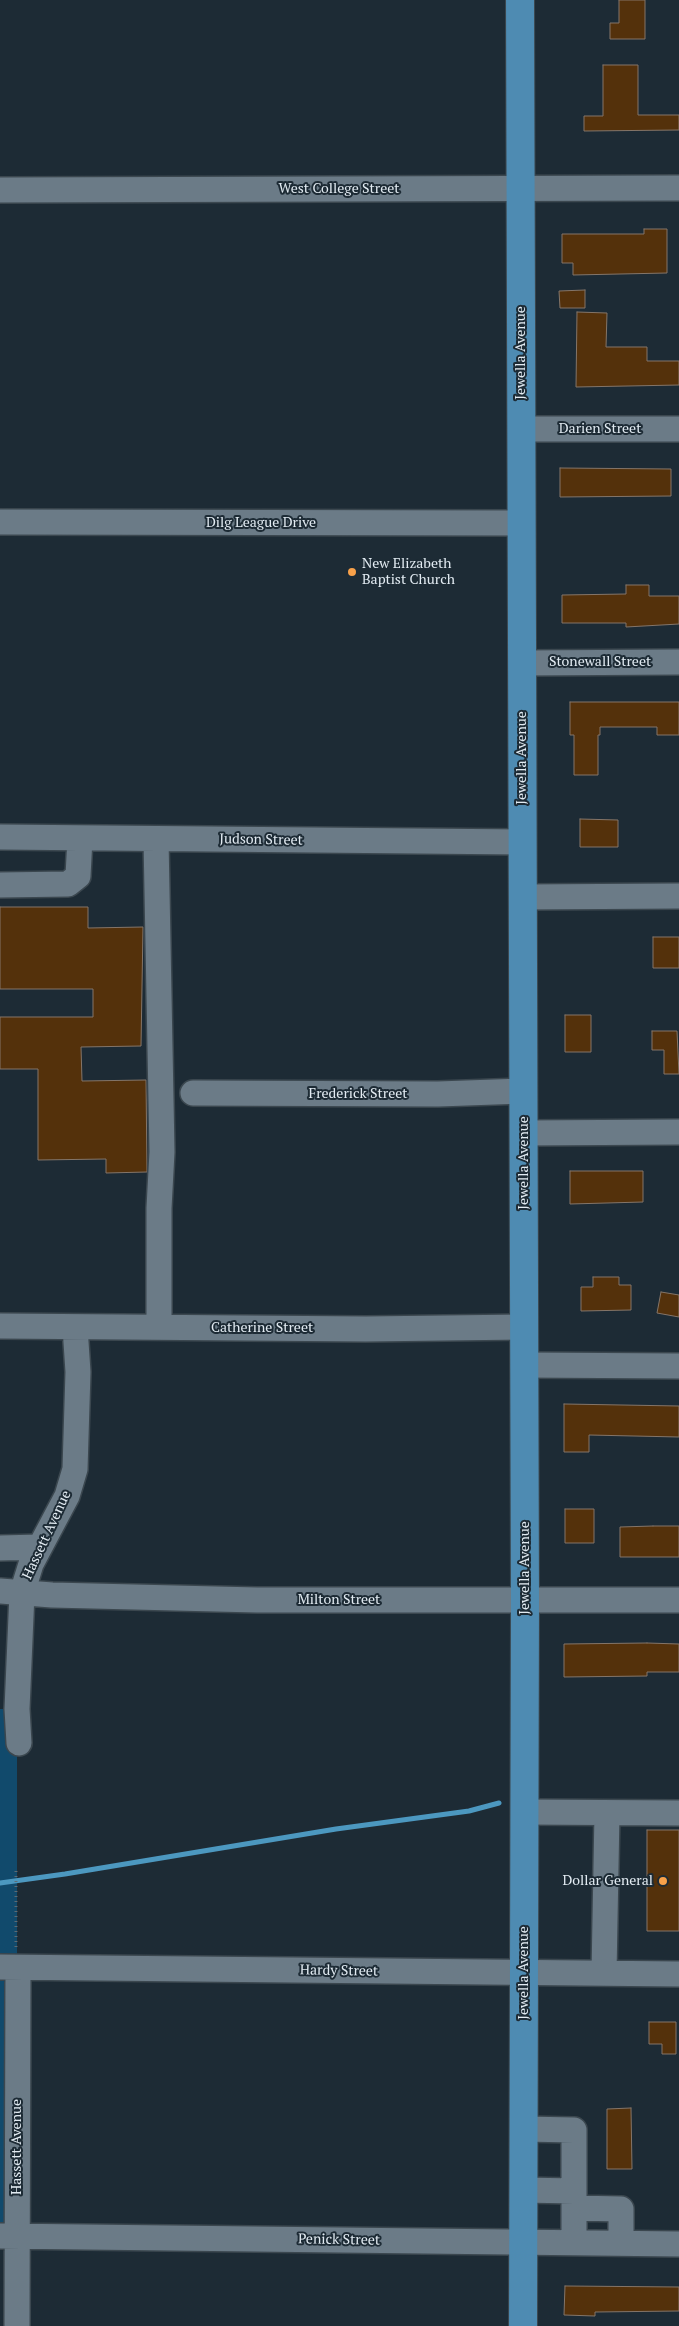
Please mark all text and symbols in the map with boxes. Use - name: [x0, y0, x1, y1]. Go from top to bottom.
- street label: West College Street: [279, 181, 399, 197]
- street label: Jewella Avenue: [513, 306, 529, 400]
- street label: Darien Street: [559, 421, 641, 437]
- street label: Dilg League Drive: [206, 515, 316, 531]
- place label: New Elizabeth Baptist Church: [362, 556, 455, 588]
- marker: New Elizabeth Baptist Church: [346, 566, 358, 578]
- street label: Stonewall Street: [549, 654, 651, 670]
- street label: Jewella Avenue: [514, 711, 530, 805]
- street label: Judson Street: [219, 831, 303, 849]
- street label: Frederick Street: [309, 1086, 407, 1102]
- street label: Jewella Avenue: [516, 1116, 532, 1210]
- street label: Catherine Street: [211, 1320, 313, 1336]
- street label: Hassett Avenue: [19, 1488, 75, 1582]
- street label: Jewella Avenue: [517, 1521, 533, 1615]
- street label: Milton Street: [298, 1592, 380, 1608]
- place label: Dollar General: [562, 1873, 653, 1889]
- marker: Dollar General: [657, 1875, 669, 1887]
- street label: Jewella Avenue: [516, 1926, 532, 2020]
- street label: Hardy Street: [300, 1962, 378, 1980]
- street label: Hassett Avenue: [9, 2099, 25, 2195]
- street label: Penick Street: [298, 2231, 380, 2249]

